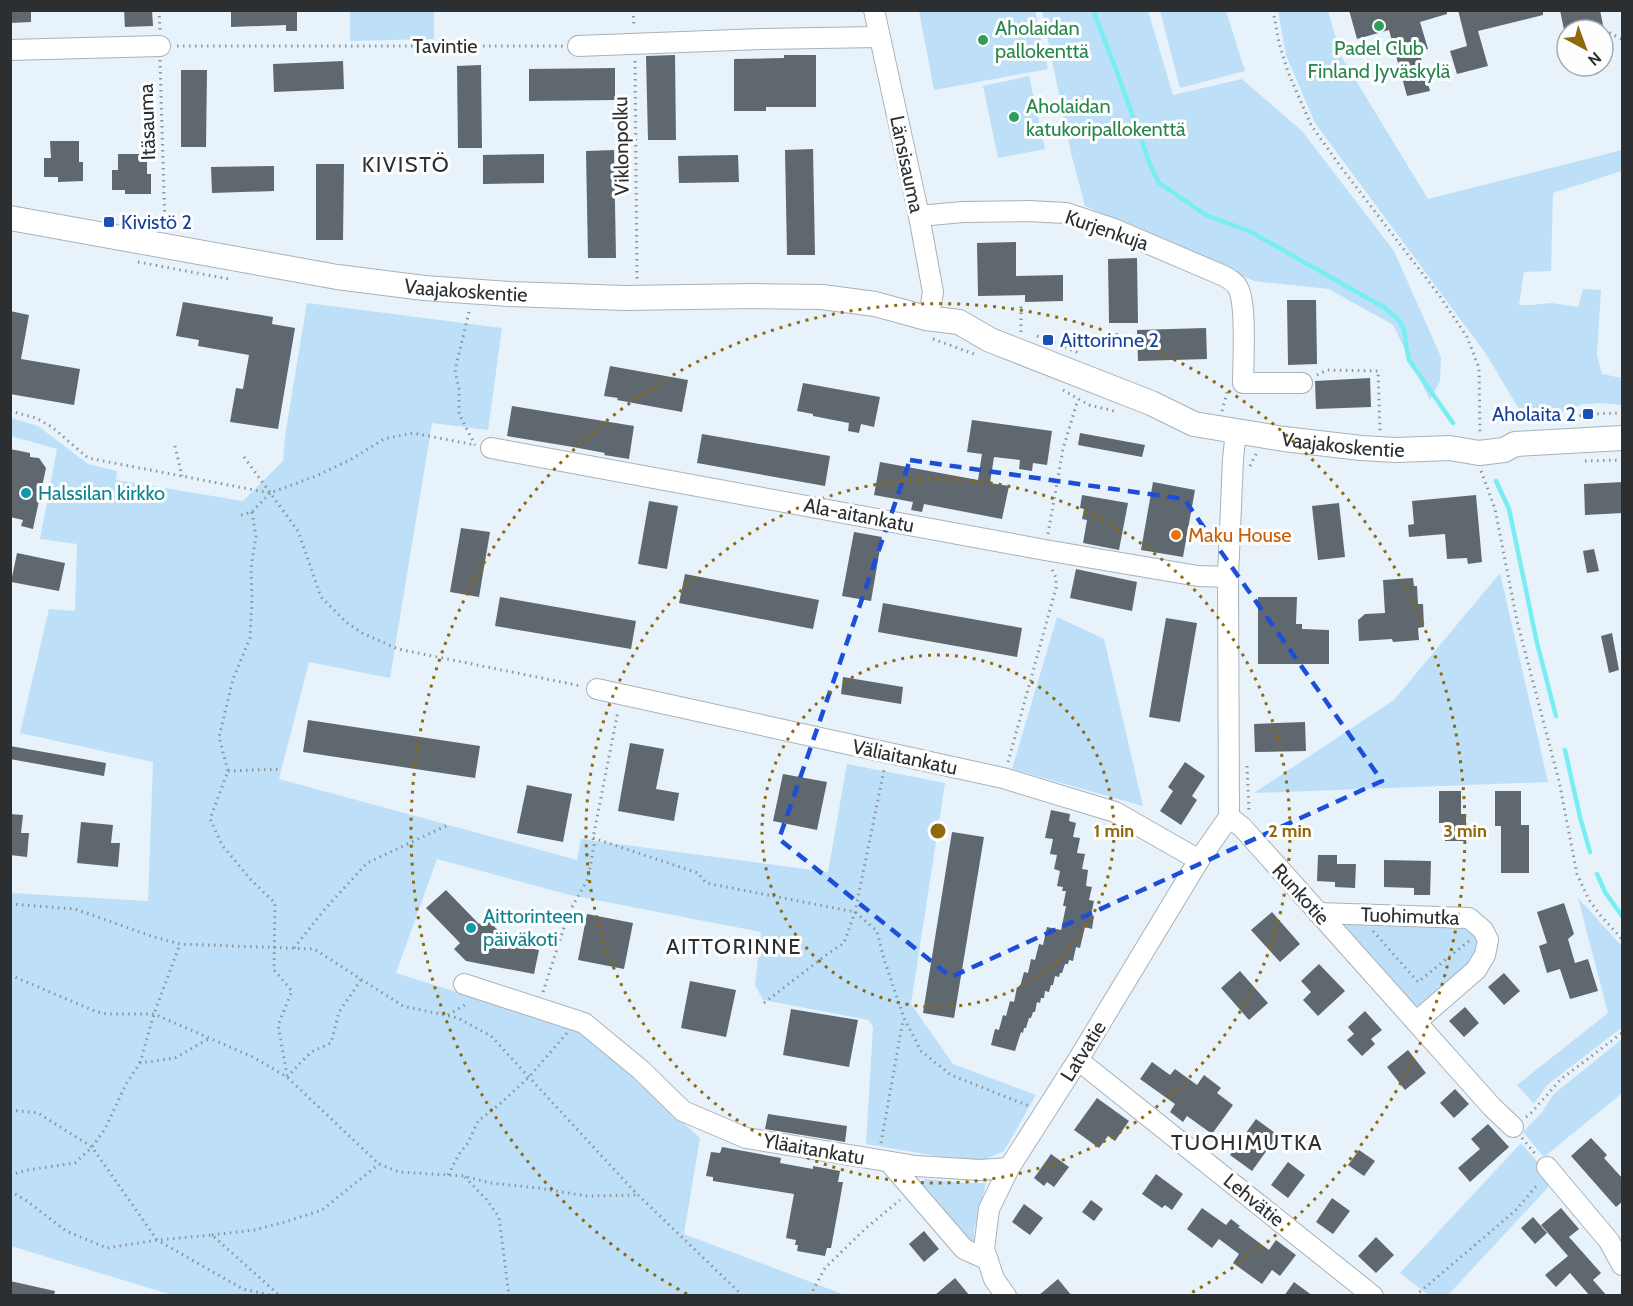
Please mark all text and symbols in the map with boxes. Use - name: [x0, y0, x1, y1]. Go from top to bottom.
- place label: Aholaidan pallokenttä: [995, 16, 1089, 63]
- north arrow: [1555, 18, 1615, 78]
- marker: Padel Club Finland Jyväskylä: [1372, 19, 1386, 33]
- marker: Aholaidan pallokenttä: [976, 33, 990, 47]
- street label: Tavintie: [413, 34, 478, 58]
- place label: Padel Club Finland Jyväskylä: [1308, 36, 1451, 83]
- text: N: [1584, 48, 1605, 70]
- street label: Itäsauma: [134, 83, 160, 161]
- place label: Aholaidan katukoripallokenttä: [1026, 94, 1186, 141]
- street label: Viklonpolku: [608, 96, 634, 196]
- marker: Aholaidan katukoripallokenttä: [1007, 110, 1021, 124]
- street label: Länsisauma: [885, 113, 929, 215]
- district label: KIVISTÖ: [362, 151, 450, 178]
- street label: Kurjenkuja: [1062, 205, 1152, 256]
- place label: Kivistö 2: [121, 210, 192, 234]
- marker: Kivistö 2: [102, 215, 116, 229]
- street label: Vaajakoskentie: [403, 274, 528, 307]
- place label: Aittorinne 2: [1060, 328, 1159, 352]
- marker: Aittorinne 2: [1041, 333, 1055, 347]
- place label: Aholaita 2: [1492, 402, 1576, 426]
- marker: Aholaita 2: [1581, 407, 1595, 421]
- street label: Vaajakoskentie: [1280, 427, 1405, 462]
- place label: Halssilan kirkko: [38, 481, 165, 505]
- marker: Halssilan kirkko: [19, 486, 33, 500]
- street label: Ala-aitankatu: [802, 493, 916, 537]
- place label: Maku House: [1188, 523, 1292, 547]
- marker: Maku House: [1169, 528, 1183, 542]
- street label: Väliaitankatu: [850, 734, 960, 780]
- text: 1 min: [1094, 820, 1134, 842]
- text: 2 min: [1268, 820, 1312, 842]
- text: 3 min: [1443, 820, 1487, 842]
- centre of rings: [928, 821, 948, 841]
- street label: Runkotie: [1267, 858, 1335, 930]
- street label: Tuohimutka: [1360, 902, 1460, 930]
- place label: Aittorinteen päiväkoti: [483, 904, 584, 951]
- marker: Aittorinteen päiväkoti: [464, 921, 478, 935]
- district label: AITTORINNE: [666, 933, 802, 960]
- street label: Latvatie: [1055, 1016, 1111, 1086]
- street label: Yläaitankatu: [760, 1128, 867, 1170]
- district label: TUOHIMUTKA: [1171, 1129, 1323, 1156]
- street label: Lehvätie: [1219, 1168, 1289, 1232]

